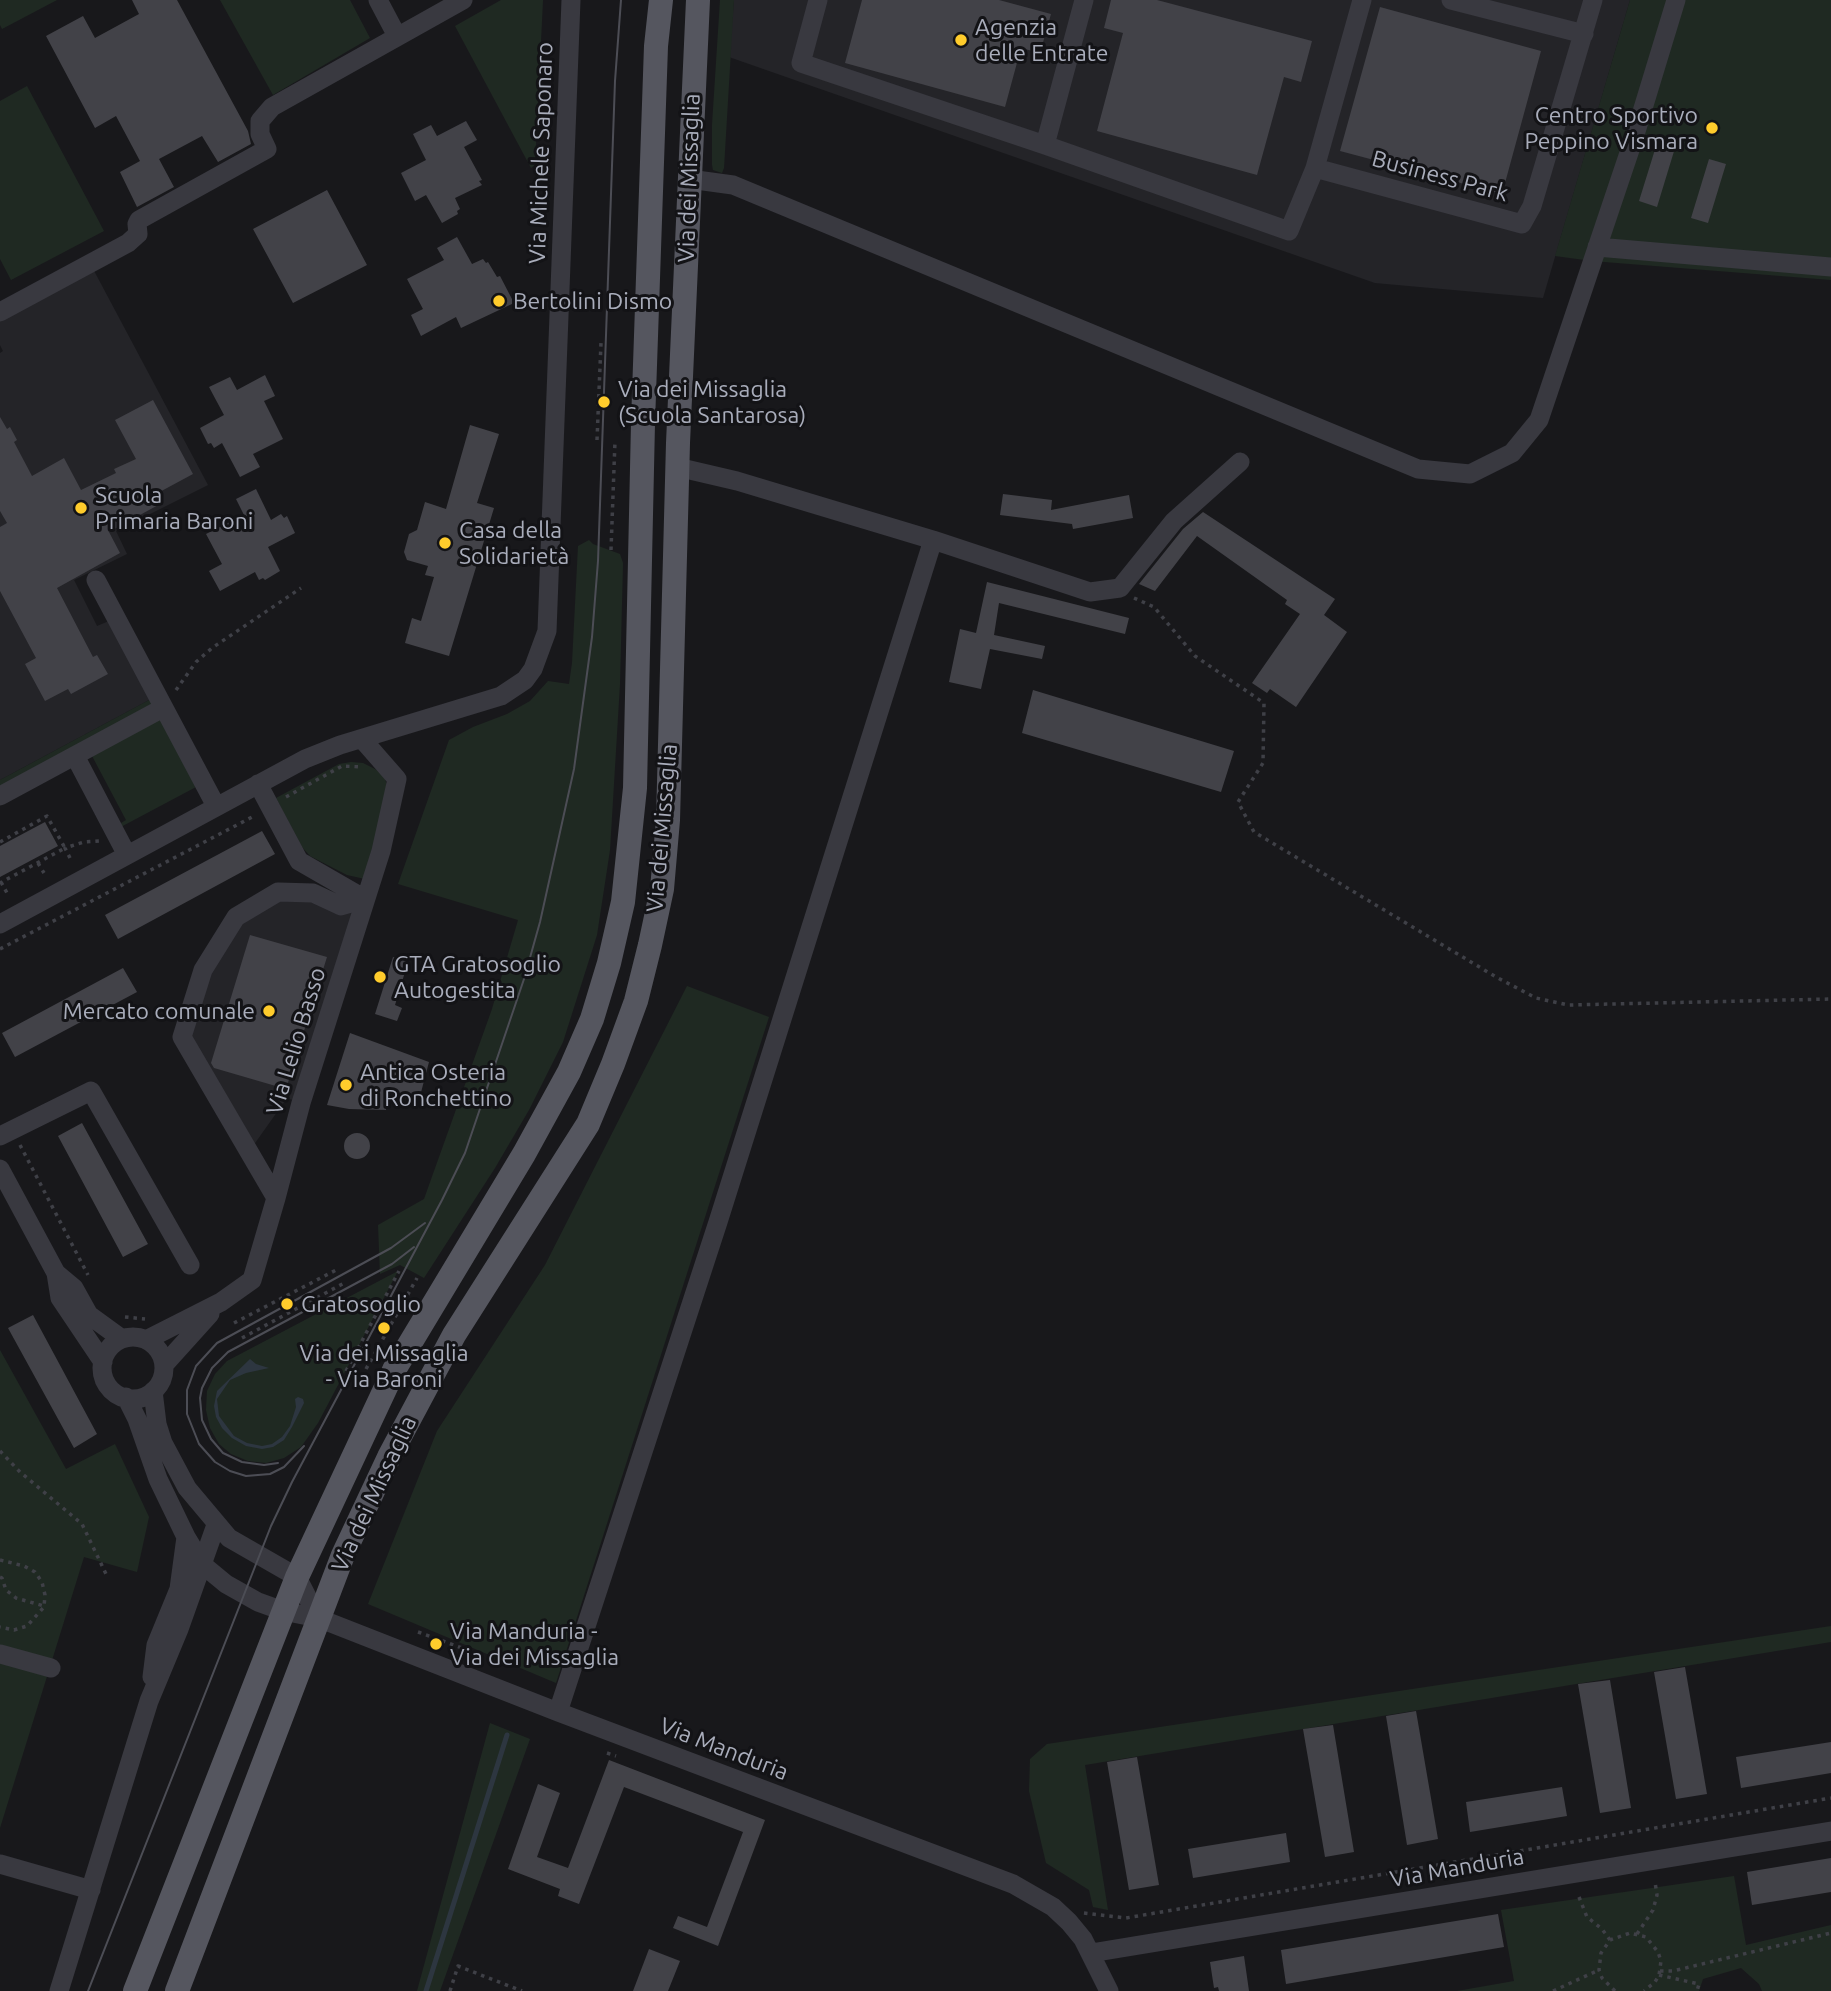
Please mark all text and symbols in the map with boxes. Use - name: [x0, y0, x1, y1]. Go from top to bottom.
- place label: Agenzia delle Entrate: [975, 13, 1108, 67]
- marker: Agenzia delle Entrate: [953, 32, 969, 48]
- street label: Via Michele Saponaro: [523, 42, 559, 264]
- street label: Via dei Missaglia: [672, 93, 706, 263]
- place label: Centro Sportivo Peppino Vismara: [1525, 101, 1698, 155]
- marker: Centro Sportivo Peppino Vismara: [1704, 120, 1720, 136]
- street label: Business Park: [1369, 145, 1511, 207]
- place label: Bertolini Dismo: [513, 287, 672, 315]
- marker: Bertolini Dismo: [491, 293, 507, 309]
- place label: Via dei Missaglia (Scuola Santarosa): [618, 375, 806, 429]
- marker: Via dei Missaglia (Scuola Santarosa): [596, 394, 612, 410]
- place label: Scuola Primaria Baroni: [95, 481, 253, 535]
- marker: Scuola Primaria Baroni: [73, 500, 89, 516]
- place label: Casa della Solidarietà: [459, 516, 569, 570]
- marker: Casa della Solidarietà: [437, 535, 453, 551]
- street label: Via dei Missaglia: [641, 743, 683, 913]
- place label: GTA Gratosoglio Autogestita: [394, 950, 561, 1004]
- street label: Via Lelio Basso: [260, 964, 332, 1118]
- marker: GTA Gratosoglio Autogestita: [372, 969, 388, 985]
- place label: Mercato comunale: [63, 997, 255, 1025]
- marker: Mercato comunale: [261, 1003, 277, 1019]
- place label: Antica Osteria di Ronchettino: [360, 1058, 512, 1112]
- marker: Antica Osteria di Ronchettino: [338, 1077, 354, 1093]
- place label: Gratosoglio: [301, 1290, 421, 1318]
- marker: Gratosoglio: [279, 1296, 295, 1312]
- marker: Via dei Missaglia - Via Baroni: [376, 1320, 392, 1336]
- place label: Via dei Missaglia - Via Baroni: [299, 1339, 469, 1393]
- street label: Via dei Missaglia: [326, 1412, 422, 1576]
- place label: Via Manduria - Via dei Missaglia: [450, 1617, 619, 1671]
- marker: Via Manduria - Via dei Missaglia: [428, 1636, 444, 1652]
- street label: Via Manduria: [656, 1712, 792, 1786]
- street label: Via Manduria: [1388, 1843, 1526, 1893]

